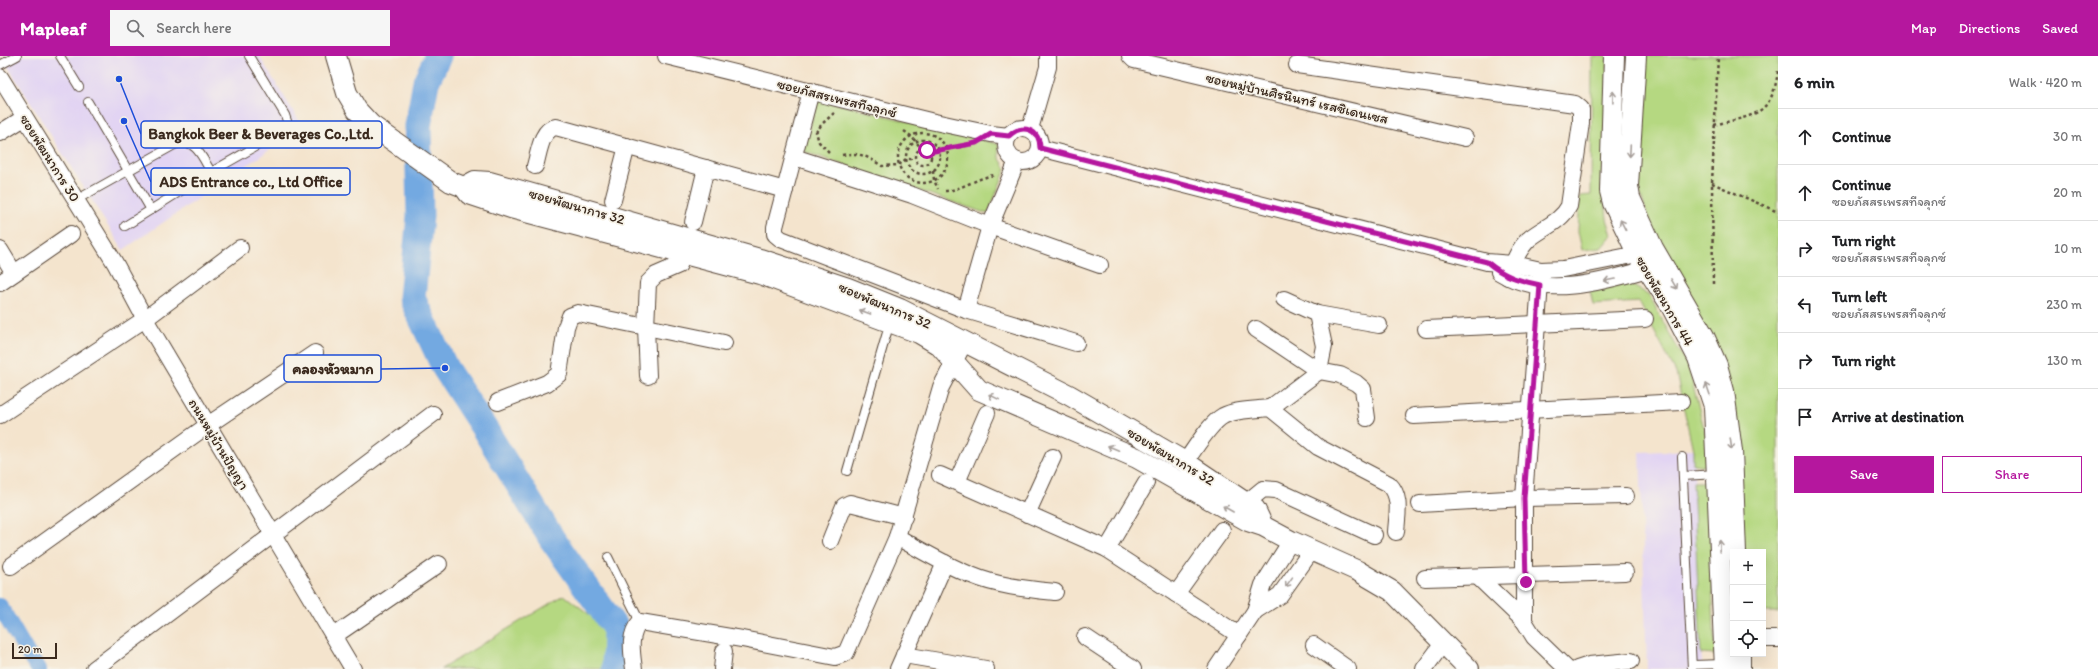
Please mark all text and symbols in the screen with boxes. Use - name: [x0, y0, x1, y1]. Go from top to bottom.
- search box: [110, 10, 390, 46]
- text: Mapleaf: [20, 17, 86, 40]
- icon: search: [124, 17, 146, 39]
- text: Search here: [156, 19, 232, 37]
- text: Map: [1911, 20, 1937, 37]
- text: Directions: [1959, 20, 2020, 37]
- text: Saved: [2042, 20, 2078, 37]
- street label: ซอยหมู่บ้านศิรนินทร์ เรสซิเดนเซส: [1204, 69, 1390, 129]
- text: 6 min: [1794, 72, 1835, 92]
- street label: ซอยภัสสรเพรสทีจลุกซ์: [775, 75, 899, 123]
- text: Walk · 420 m: [2009, 75, 2082, 90]
- one-way arrow: [1609, 91, 1617, 104]
- street label: ซอยพัฒนาการ 30: [16, 111, 83, 205]
- callout: Bangkok Beer & Beverages Co.,Ltd.: [141, 121, 382, 148]
- text: Bangkok Beer & Beverages Co.,Ltd.: [148, 125, 374, 144]
- icon: ahead: [1794, 126, 1816, 148]
- text: Continue: [1832, 128, 1891, 146]
- text: 30 m: [2053, 129, 2082, 144]
- route start: [918, 141, 936, 159]
- one-way arrow: [1627, 144, 1634, 157]
- callout: ADS Entrance co., Ltd Office: [151, 168, 350, 195]
- text: ADS Entrance co., Ltd Office: [158, 173, 343, 191]
- text: Continue: [1832, 176, 1891, 194]
- icon: ahead: [1794, 182, 1816, 204]
- street label: ซอยพัฒนาการ 32: [527, 185, 627, 228]
- text: 20 m: [2053, 185, 2082, 200]
- text: ซอยภัสสรเพรสทีจลุกซ์: [1832, 194, 1946, 209]
- one-way arrow: [1619, 219, 1626, 231]
- text: Turn right: [1832, 232, 1896, 250]
- icon: right: [1794, 238, 1816, 260]
- text: 10 m: [2054, 241, 2082, 256]
- text: ซอยภัสสรเพรสทีจลุกซ์: [1832, 250, 1946, 265]
- street label: ซอยพัฒนาการ 44: [1632, 253, 1697, 350]
- one-way arrow: [1604, 276, 1617, 284]
- street label: ซอยพัฒนาการ 32: [836, 278, 934, 333]
- one-way arrow: [1670, 278, 1678, 290]
- text: Turn left: [1832, 288, 1887, 306]
- icon: left: [1794, 294, 1816, 316]
- text: 230 m: [2046, 297, 2082, 312]
- text: ซอยภัสสรเพรสทีจลุกซ์: [1832, 306, 1946, 321]
- one-way arrow: [859, 308, 871, 316]
- icon: right: [1794, 350, 1816, 372]
- text: Turn right: [1832, 352, 1896, 370]
- text: 130 m: [2047, 353, 2082, 368]
- callout: คลองหัวหมาก: [284, 355, 381, 382]
- text: คลองหัวหมาก: [292, 360, 374, 378]
- one-way arrow: [1703, 384, 1711, 396]
- one-way arrow: [988, 393, 1000, 400]
- street label: ถนนหมู่บ้านปัญญา: [184, 395, 253, 494]
- icon: arrive: [1794, 406, 1816, 428]
- text: Arrive at destination: [1832, 408, 1964, 426]
- street label: ซอยพัฒนาการ 32: [1124, 424, 1218, 490]
- one-way arrow: [1727, 437, 1735, 450]
- one-way arrow: [1107, 444, 1119, 452]
- button: Save: [1794, 456, 1934, 493]
- button: Share: [1942, 456, 2082, 493]
- one-way arrow: [1222, 505, 1234, 513]
- one-way arrow: [1717, 540, 1724, 553]
- map controls: [1730, 549, 1766, 657]
- button: +: [1730, 549, 1766, 585]
- route end: [1517, 573, 1535, 591]
- one-way arrow: [1285, 577, 1294, 588]
- button: −: [1730, 585, 1766, 621]
- button: locate: [1730, 621, 1766, 657]
- scale bar: [12, 641, 57, 660]
- text: 20 m: [18, 643, 42, 656]

